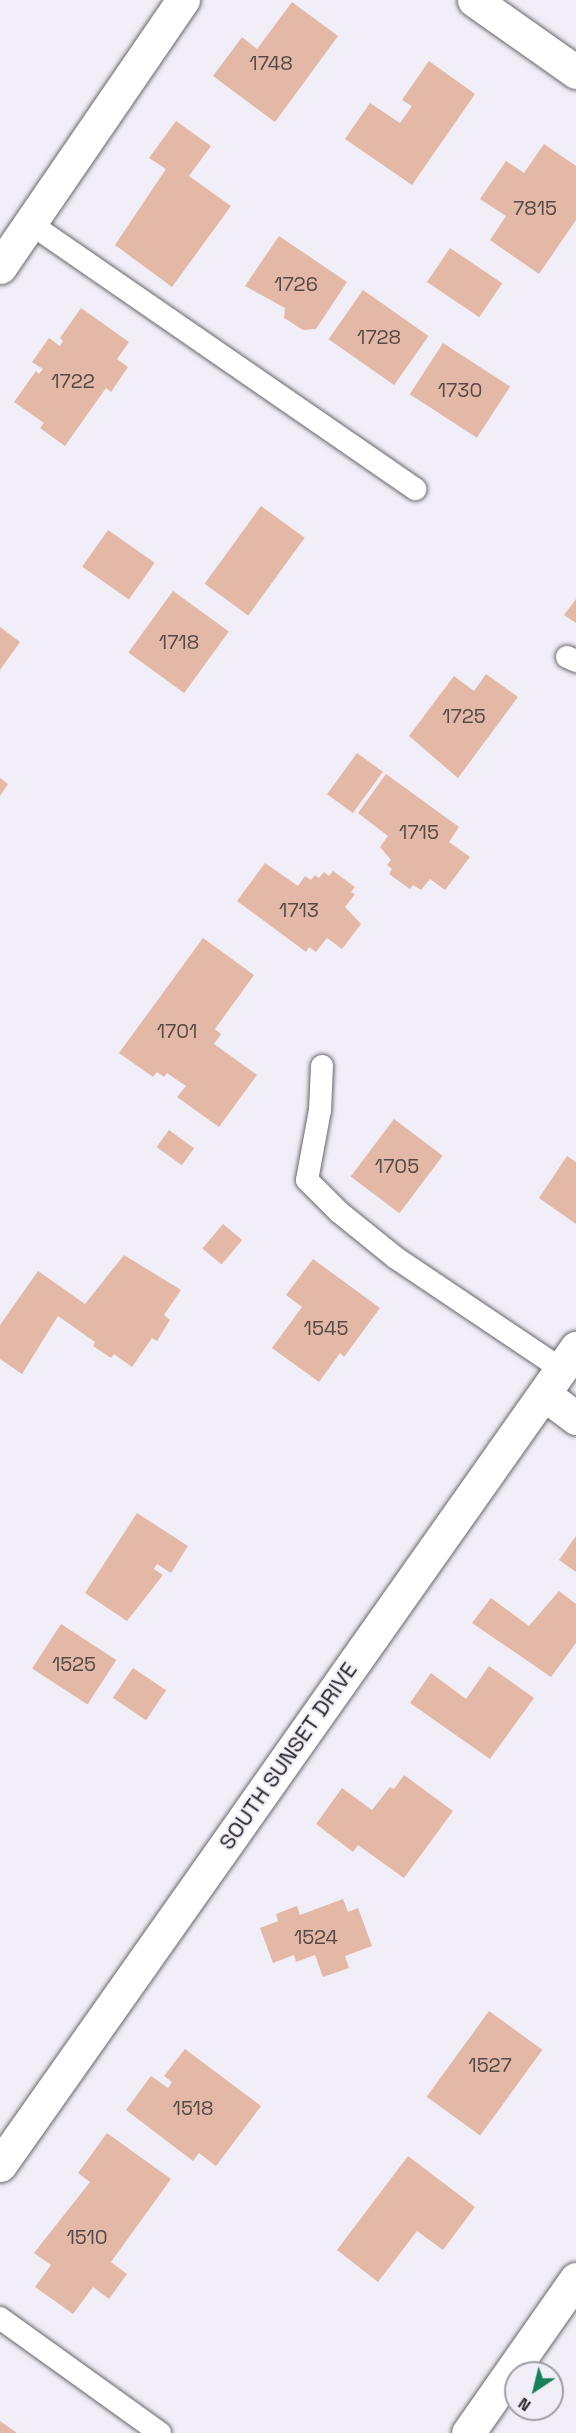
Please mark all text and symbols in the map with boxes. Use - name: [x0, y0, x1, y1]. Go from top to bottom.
- house number: 1748: [249, 51, 293, 75]
- house number: 7815: [513, 196, 557, 220]
- house number: 1726: [274, 272, 318, 296]
- house number: 1728: [357, 325, 401, 349]
- house number: 1722: [51, 369, 95, 393]
- house number: 1730: [438, 378, 482, 402]
- house number: 1718: [159, 630, 199, 654]
- house number: 1725: [442, 704, 486, 728]
- house number: 1715: [399, 820, 439, 844]
- house number: 1713: [279, 898, 319, 922]
- house number: 1701: [157, 1019, 197, 1043]
- house number: 1705: [375, 1154, 419, 1178]
- house number: 1545: [304, 1316, 348, 1340]
- house number: 1525: [52, 1652, 96, 1676]
- street label: SOUTH SUNSET DRIVE: [213, 1657, 363, 1855]
- house number: 1524: [294, 1925, 338, 1949]
- house number: 1527: [468, 2053, 512, 2077]
- house number: 1518: [173, 2096, 213, 2120]
- house number: 1510: [66, 2225, 108, 2249]
- north arrow: [504, 2361, 564, 2421]
- text: N: [514, 2393, 535, 2416]

